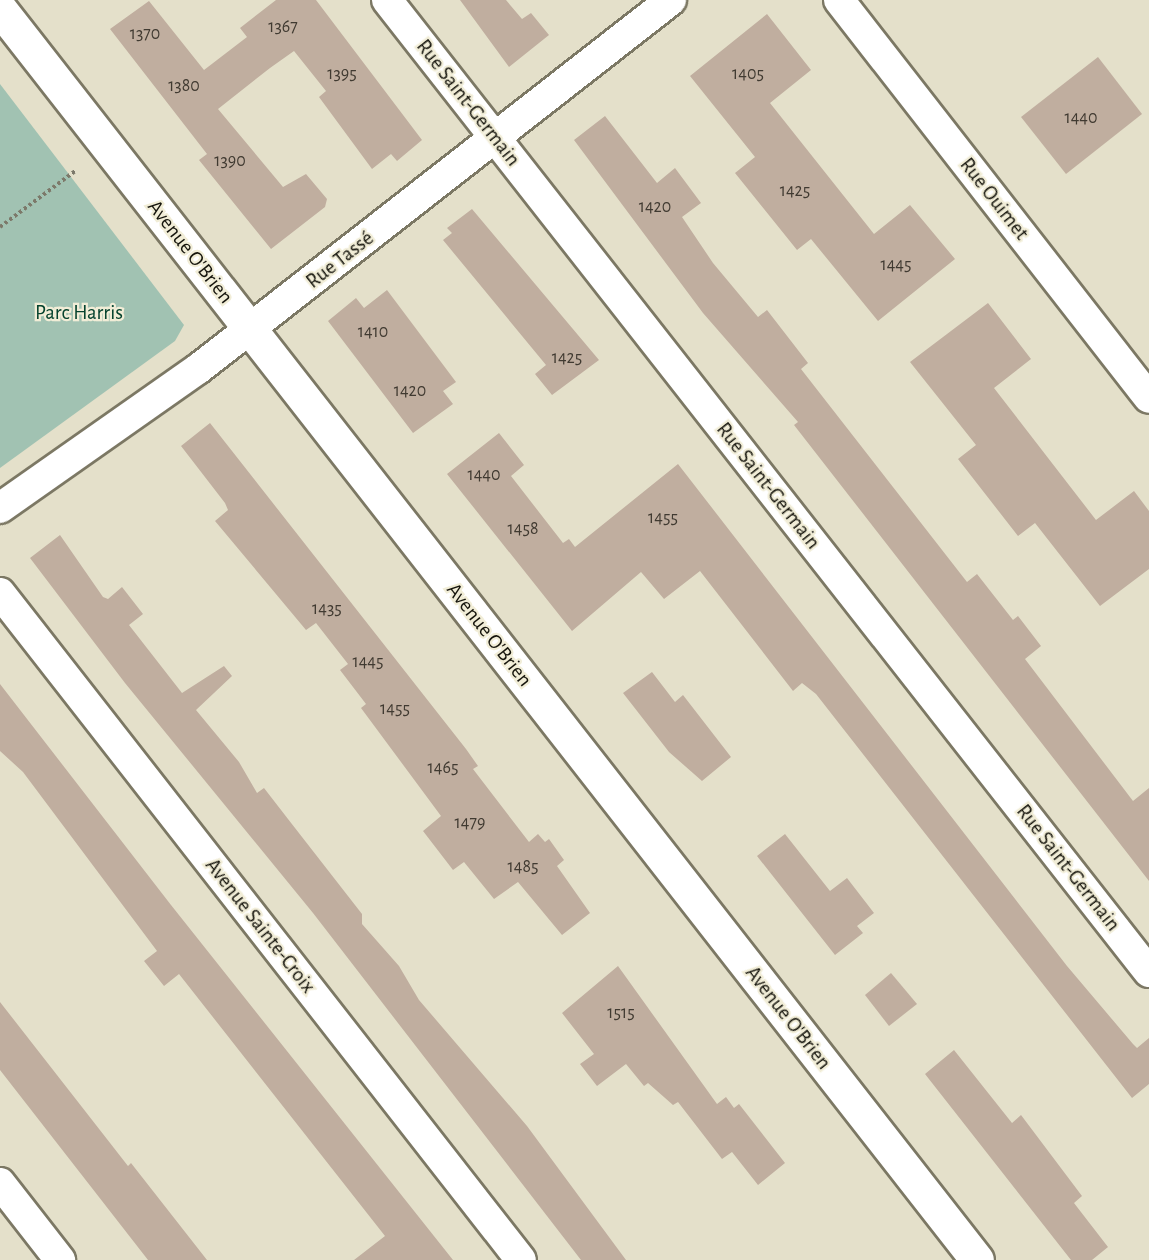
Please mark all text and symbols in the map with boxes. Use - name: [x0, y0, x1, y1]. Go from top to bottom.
- house number: 1367: [268, 16, 298, 38]
- house number: 1370: [130, 23, 160, 45]
- street label: Rue Saint-Germain: [411, 35, 525, 171]
- house number: 1395: [327, 63, 357, 85]
- house number: 1405: [732, 63, 764, 85]
- house number: 1380: [168, 75, 200, 97]
- house number: 1440: [1064, 107, 1098, 129]
- house number: 1390: [214, 150, 246, 172]
- street label: Rue Ouimet: [954, 153, 1034, 245]
- house number: 1425: [780, 180, 810, 202]
- street label: Avenue O'Brien: [142, 195, 238, 309]
- house number: 1420: [639, 196, 671, 218]
- street label: Rue Tassé: [301, 226, 379, 294]
- house number: 1445: [880, 254, 912, 276]
- park label: Parc Harris: [35, 300, 123, 326]
- house number: 1410: [358, 321, 388, 343]
- house number: 1425: [552, 347, 582, 369]
- house number: 1420: [394, 380, 426, 402]
- street label: Rue Saint-Germain: [711, 418, 825, 554]
- house number: 1440: [467, 464, 501, 486]
- house number: 1455: [648, 507, 678, 529]
- house number: 1458: [508, 518, 538, 540]
- street label: Avenue O'Brien: [441, 578, 537, 692]
- house number: 1435: [312, 598, 342, 620]
- house number: 1445: [352, 651, 384, 673]
- house number: 1455: [380, 698, 410, 720]
- house number: 1465: [428, 757, 458, 779]
- street label: Rue Saint-Germain: [1011, 800, 1125, 936]
- house number: 1479: [455, 812, 485, 834]
- street label: Avenue Sainte-Croix: [200, 854, 320, 998]
- house number: 1485: [508, 856, 538, 878]
- street label: Avenue O'Brien: [740, 961, 836, 1075]
- house number: 1515: [607, 1002, 635, 1024]

